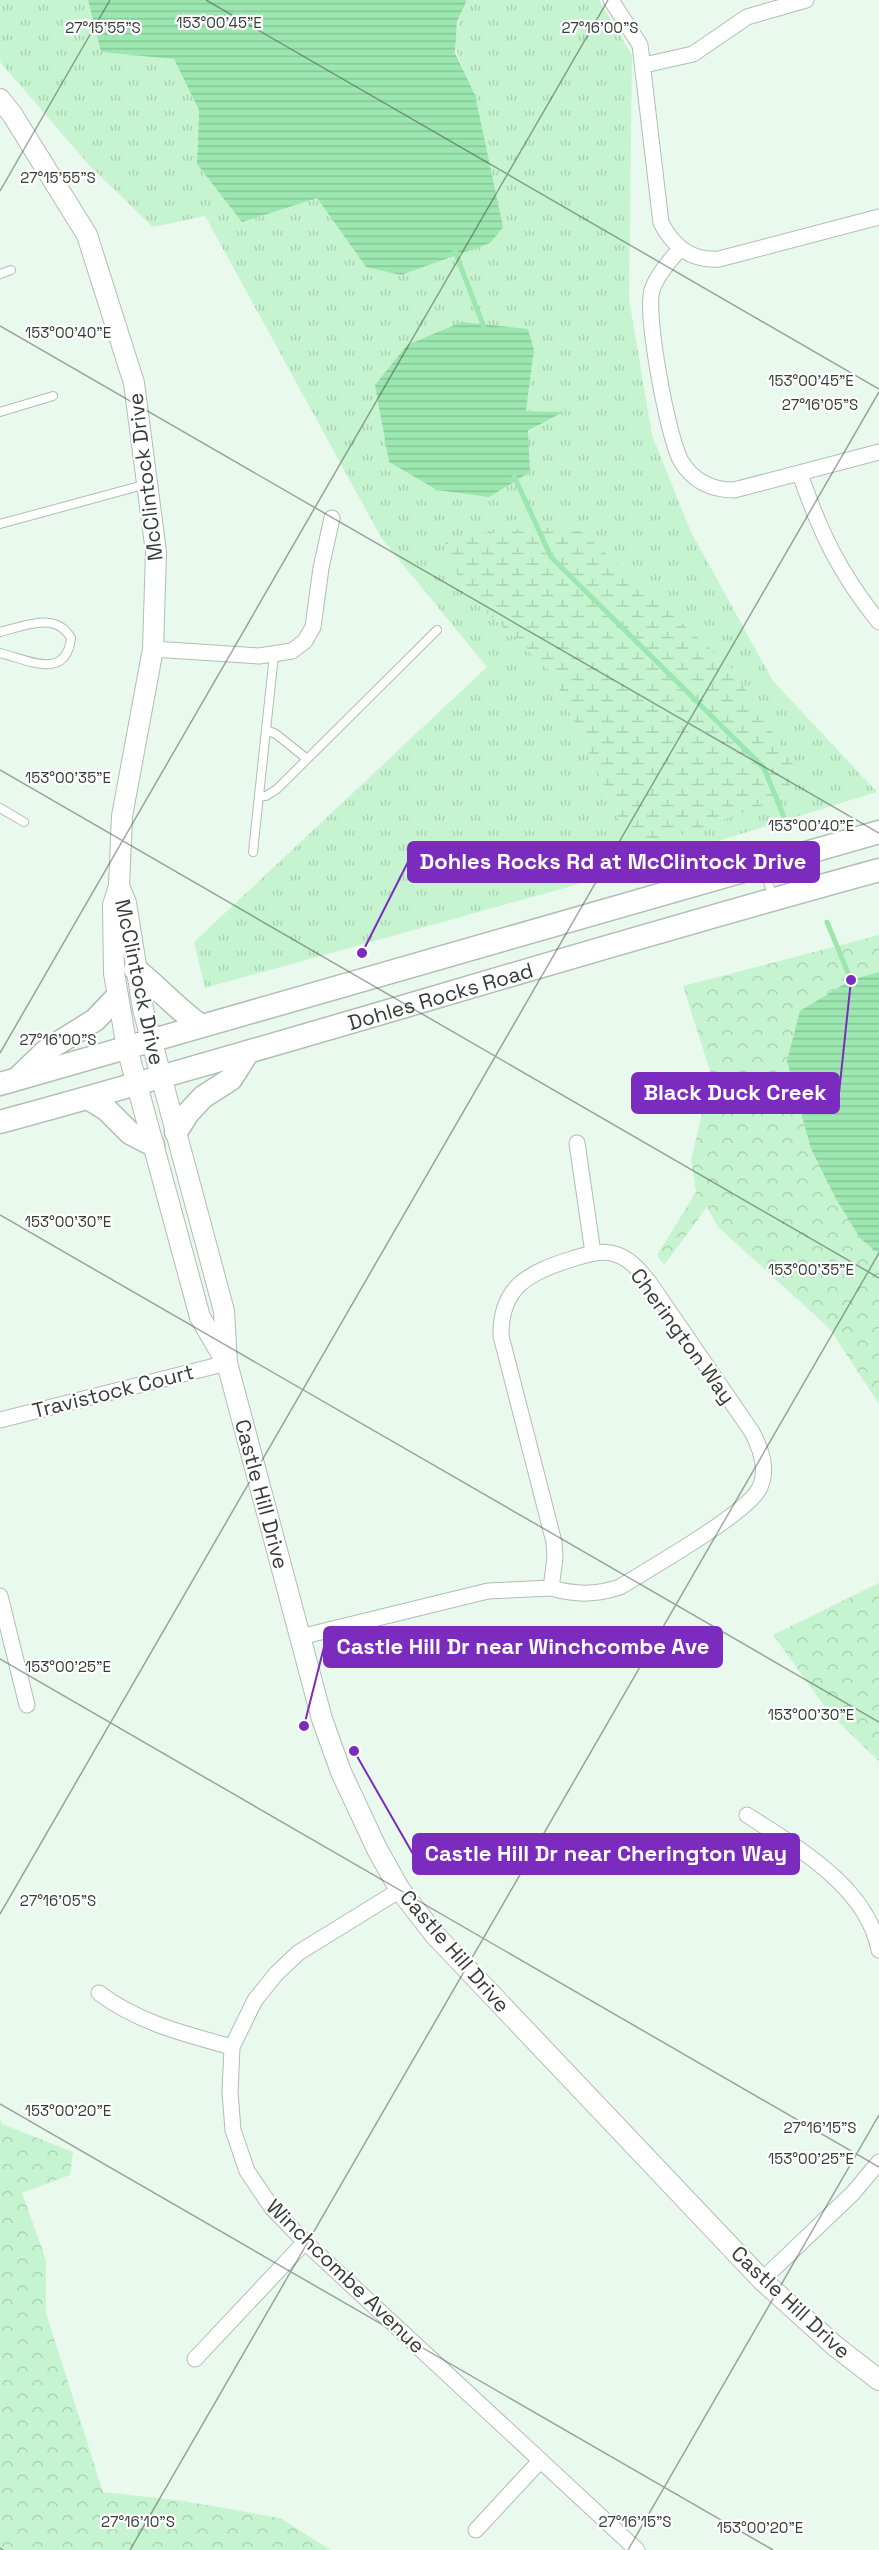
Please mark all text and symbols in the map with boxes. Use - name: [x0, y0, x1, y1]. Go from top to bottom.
- text: 153°00'45"E: [176, 13, 262, 32]
- text: 27°15'55"S: [65, 18, 141, 37]
- text: 27°16'00"S: [561, 18, 639, 37]
- text: 27°15'55"S: [20, 168, 96, 187]
- text: 153°00'40"E: [25, 323, 111, 342]
- text: 153°00'45"E: [768, 371, 854, 390]
- street label: McClintock Drive: [121, 392, 169, 562]
- text: 27°16'05"S: [782, 395, 858, 414]
- text: 153°00'35"E: [25, 768, 111, 787]
- text: 153°00'40"E: [768, 816, 854, 835]
- callout: Dohles Rocks Rd at McClintock Drive: [408, 842, 819, 882]
- text: Dohles Rocks Rd at McClintock Drive: [420, 847, 806, 875]
- street label: McClintock Drive: [109, 897, 171, 1067]
- street label: Dohles Rocks Road: [344, 956, 536, 1036]
- text: 27°16'00"S: [19, 1030, 97, 1049]
- callout: Black Duck Creek: [632, 1073, 839, 1113]
- text: Black Duck Creek: [643, 1078, 827, 1106]
- text: 153°00'30"E: [25, 1212, 111, 1231]
- text: 153°00'35"E: [768, 1260, 854, 1279]
- street label: Cherington Way: [625, 1263, 741, 1409]
- street label: Travistock Court: [29, 1358, 197, 1424]
- street label: Castle Hill Drive: [229, 1416, 295, 1572]
- callout: Castle Hill Dr near Winchcombe Ave: [324, 1627, 722, 1667]
- text: Castle Hill Dr near Winchcombe Ave: [337, 1632, 709, 1660]
- text: 153°00'25"E: [25, 1657, 111, 1676]
- text: 153°00'30"E: [768, 1705, 854, 1724]
- callout: Castle Hill Dr near Cherington Way: [413, 1834, 799, 1874]
- text: Castle Hill Dr near Cherington Way: [425, 1839, 787, 1867]
- street label: Castle Hill Drive: [394, 1884, 516, 2018]
- text: 27°16'05"S: [20, 1891, 96, 1910]
- text: 153°00'20"E: [25, 2101, 111, 2120]
- text: 27°16'15"S: [783, 2118, 857, 2137]
- text: 153°00'25"E: [768, 2149, 854, 2168]
- street label: Winchcombe Avenue: [261, 2193, 431, 2359]
- street label: Castle Hill Drive: [726, 2240, 856, 2364]
- text: 27°16'10"S: [101, 2512, 175, 2531]
- text: 27°16'15"S: [598, 2512, 672, 2531]
- text: 153°00'20"E: [717, 2518, 803, 2537]

